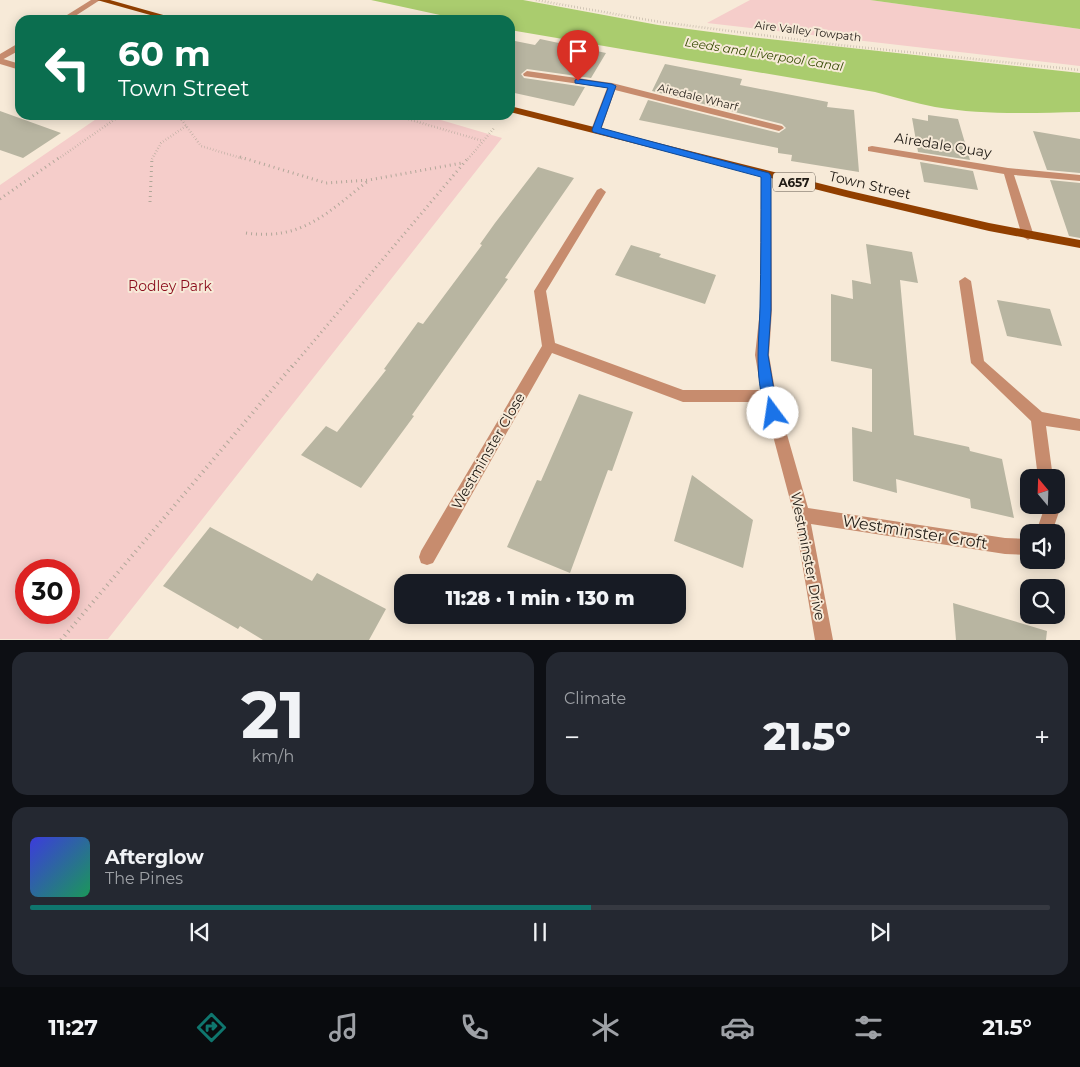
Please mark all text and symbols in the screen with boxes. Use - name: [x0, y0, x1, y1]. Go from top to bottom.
- street label: Aire Valley Towpath: [754, 18, 862, 44]
- pin: [557, 30, 599, 81]
- text: 60 m: [118, 32, 211, 75]
- water label: Leeds and Liverpool Canal: [684, 34, 845, 74]
- icon: left: [35, 35, 100, 100]
- icon: arrive: [564, 37, 592, 65]
- text: Town Street: [118, 75, 249, 102]
- street label: Airedale Wharf: [656, 80, 741, 114]
- street label: Airedale Quay: [893, 128, 993, 162]
- street label: Town Street: [827, 167, 913, 203]
- road number: A657: [773, 172, 815, 192]
- park label: Rodley Park: [128, 277, 213, 295]
- position arrow: [746, 386, 798, 438]
- street label: Westminster Close: [447, 390, 529, 512]
- north arrow: [1020, 469, 1065, 514]
- map controls: [1020, 469, 1065, 624]
- street label: Westminster Drive: [787, 490, 829, 622]
- street label: Westminster Croft: [841, 511, 989, 553]
- button: sound: [1020, 524, 1065, 569]
- speed limit sign: 30: [15, 559, 80, 624]
- button: search: [1020, 579, 1065, 624]
- text: 11:28 · 1 min · 130 m: [445, 587, 635, 610]
- text: 21: [241, 675, 305, 754]
- text: Climate: [564, 689, 626, 708]
- text: 21.5°: [763, 713, 851, 760]
- text: −: [564, 720, 580, 754]
- text: +: [1034, 720, 1050, 754]
- text: km/h: [252, 747, 294, 766]
- text: Afterglow: [105, 846, 204, 869]
- text: The Pines: [105, 869, 183, 888]
- icon: previous: [186, 918, 214, 946]
- icon: pause: [526, 918, 554, 946]
- icon: next: [866, 918, 894, 946]
- icon: directions: [194, 1010, 229, 1045]
- icon: music: [326, 1010, 361, 1045]
- icon: phone: [457, 1010, 492, 1045]
- icon: climate: [588, 1010, 623, 1045]
- icon: car: [720, 1010, 755, 1045]
- icon: filters: [851, 1010, 886, 1045]
- text: 11:27: [48, 1014, 98, 1041]
- text: 21.5°: [982, 1014, 1032, 1041]

